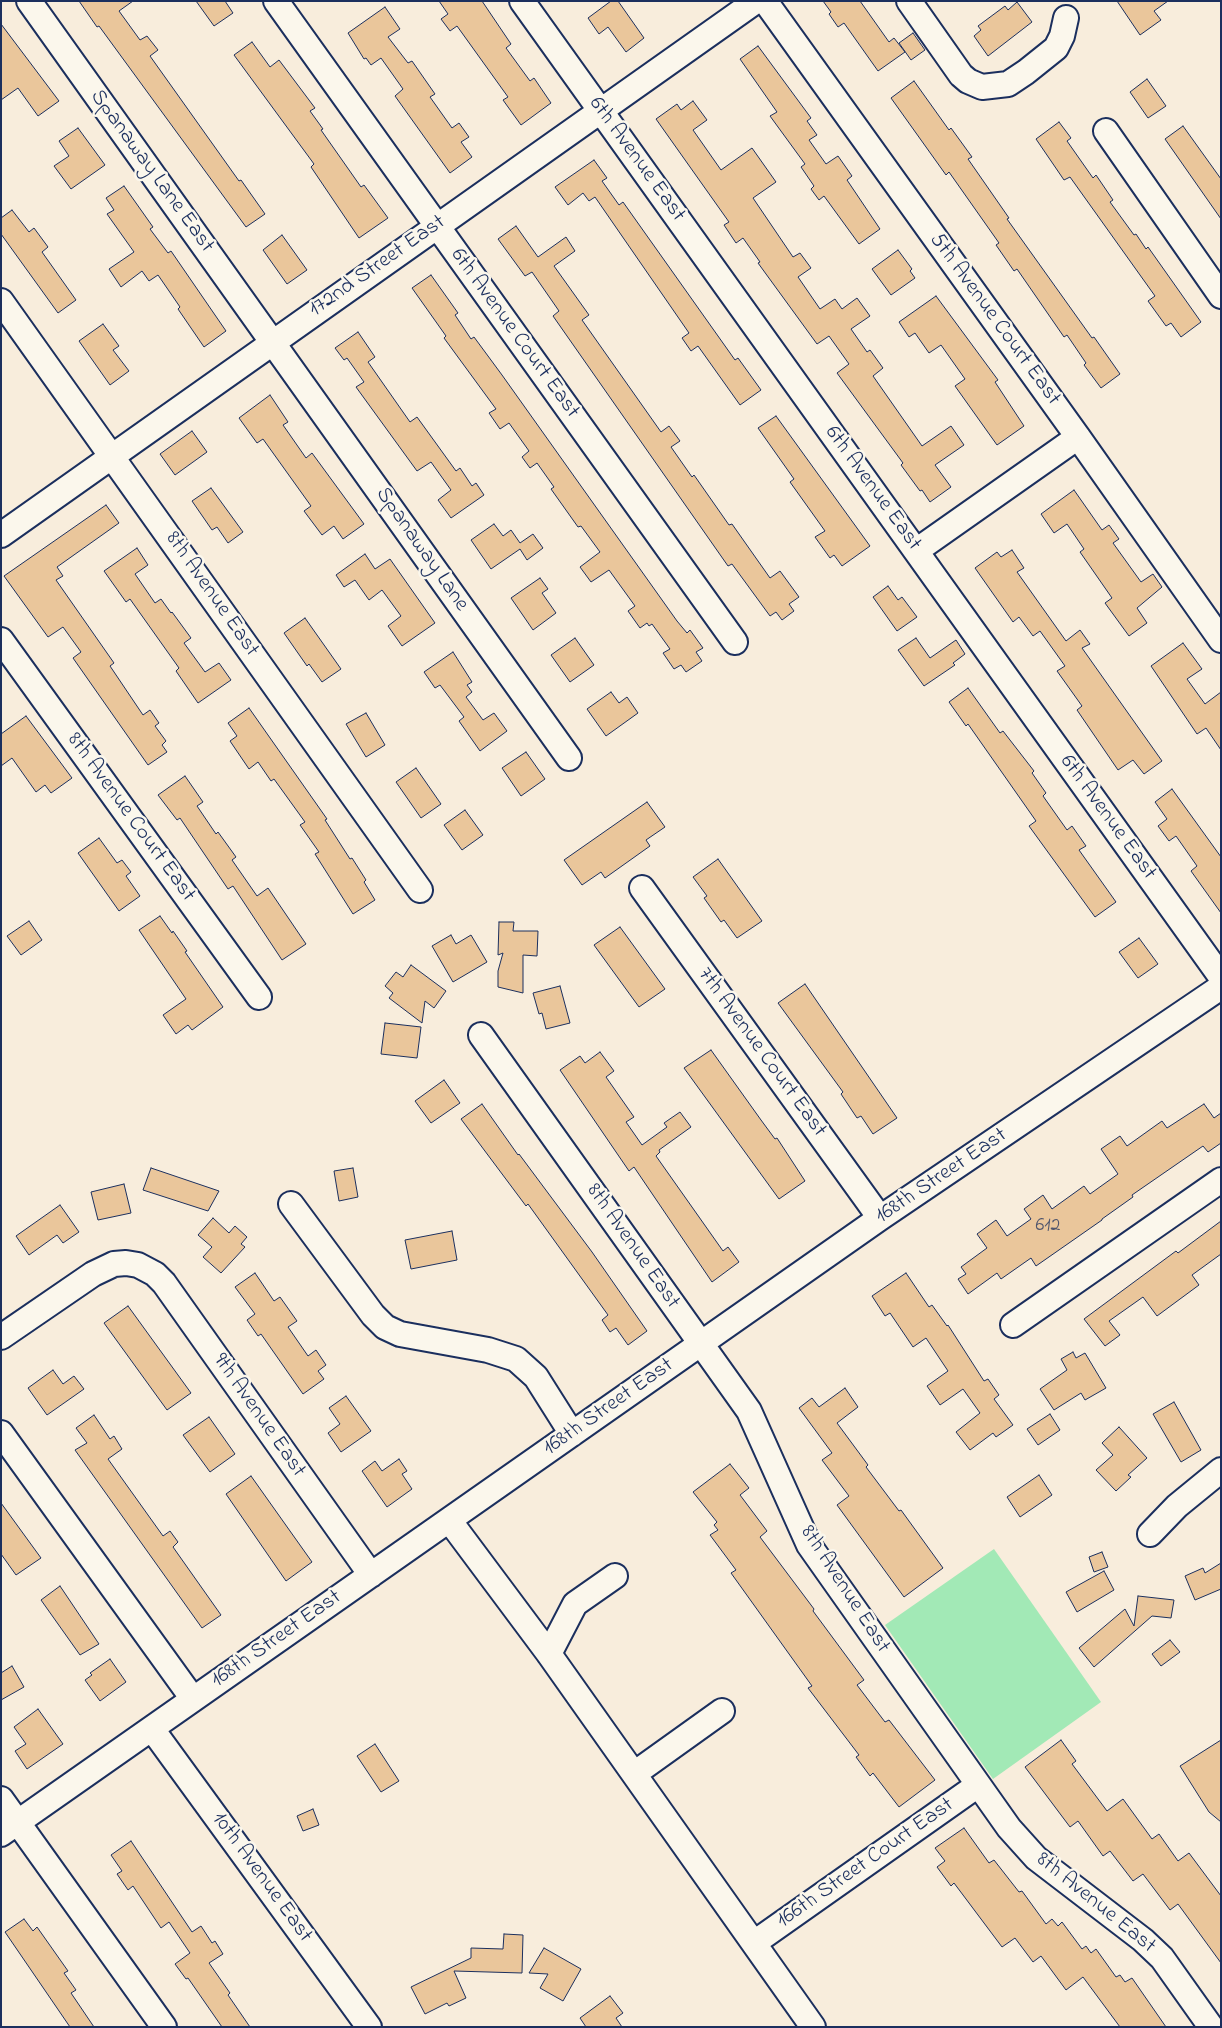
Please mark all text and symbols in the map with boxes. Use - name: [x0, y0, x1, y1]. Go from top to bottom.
- street label: Spanaway Lane East: [83, 85, 219, 259]
- street label: 6th Avenue East: [582, 92, 690, 228]
- street label: 172nd Street East: [305, 210, 451, 324]
- street label: 5th Avenue Court East: [923, 229, 1065, 411]
- street label: 6th Avenue Court East: [443, 244, 585, 424]
- street label: 6th Avenue East: [818, 421, 926, 557]
- street label: Spanaway Lane: [368, 483, 474, 617]
- street label: 8th Avenue East: [158, 527, 264, 663]
- street label: 8th Avenue Court East: [60, 728, 200, 908]
- street label: 6th Avenue East: [1053, 750, 1161, 886]
- street label: 7th Avenue Court East: [691, 963, 831, 1143]
- street label: 168th Street East: [871, 1123, 1013, 1231]
- street label: 8th Avenue East: [579, 1179, 685, 1315]
- house number: 612: [1035, 1215, 1061, 1239]
- street label: 9th Avenue East: [206, 1349, 310, 1483]
- street label: 168th Street East: [539, 1353, 679, 1463]
- street label: 8th Avenue East: [793, 1521, 895, 1659]
- street label: 168th Street East: [207, 1585, 347, 1695]
- street label: 166th Street Court East: [772, 1793, 960, 1935]
- street label: 10th Avenue East: [205, 1808, 317, 1948]
- street label: 8th Avenue East: [1030, 1848, 1160, 1960]

